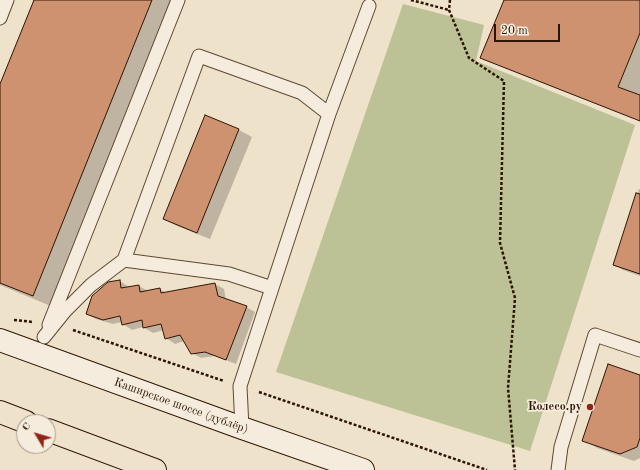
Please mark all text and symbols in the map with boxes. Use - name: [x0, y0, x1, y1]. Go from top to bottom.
- scale bar: [496, 16, 562, 42]
- text: 20 m: [501, 25, 528, 37]
- street label: Каширское шоссе (дублёр): [112, 375, 250, 437]
- place label: Колесо.ру: [528, 400, 582, 414]
- marker: Колесо.ру: [585, 402, 595, 412]
- north arrow: [16, 414, 56, 454]
- text: С: [20, 421, 34, 433]

